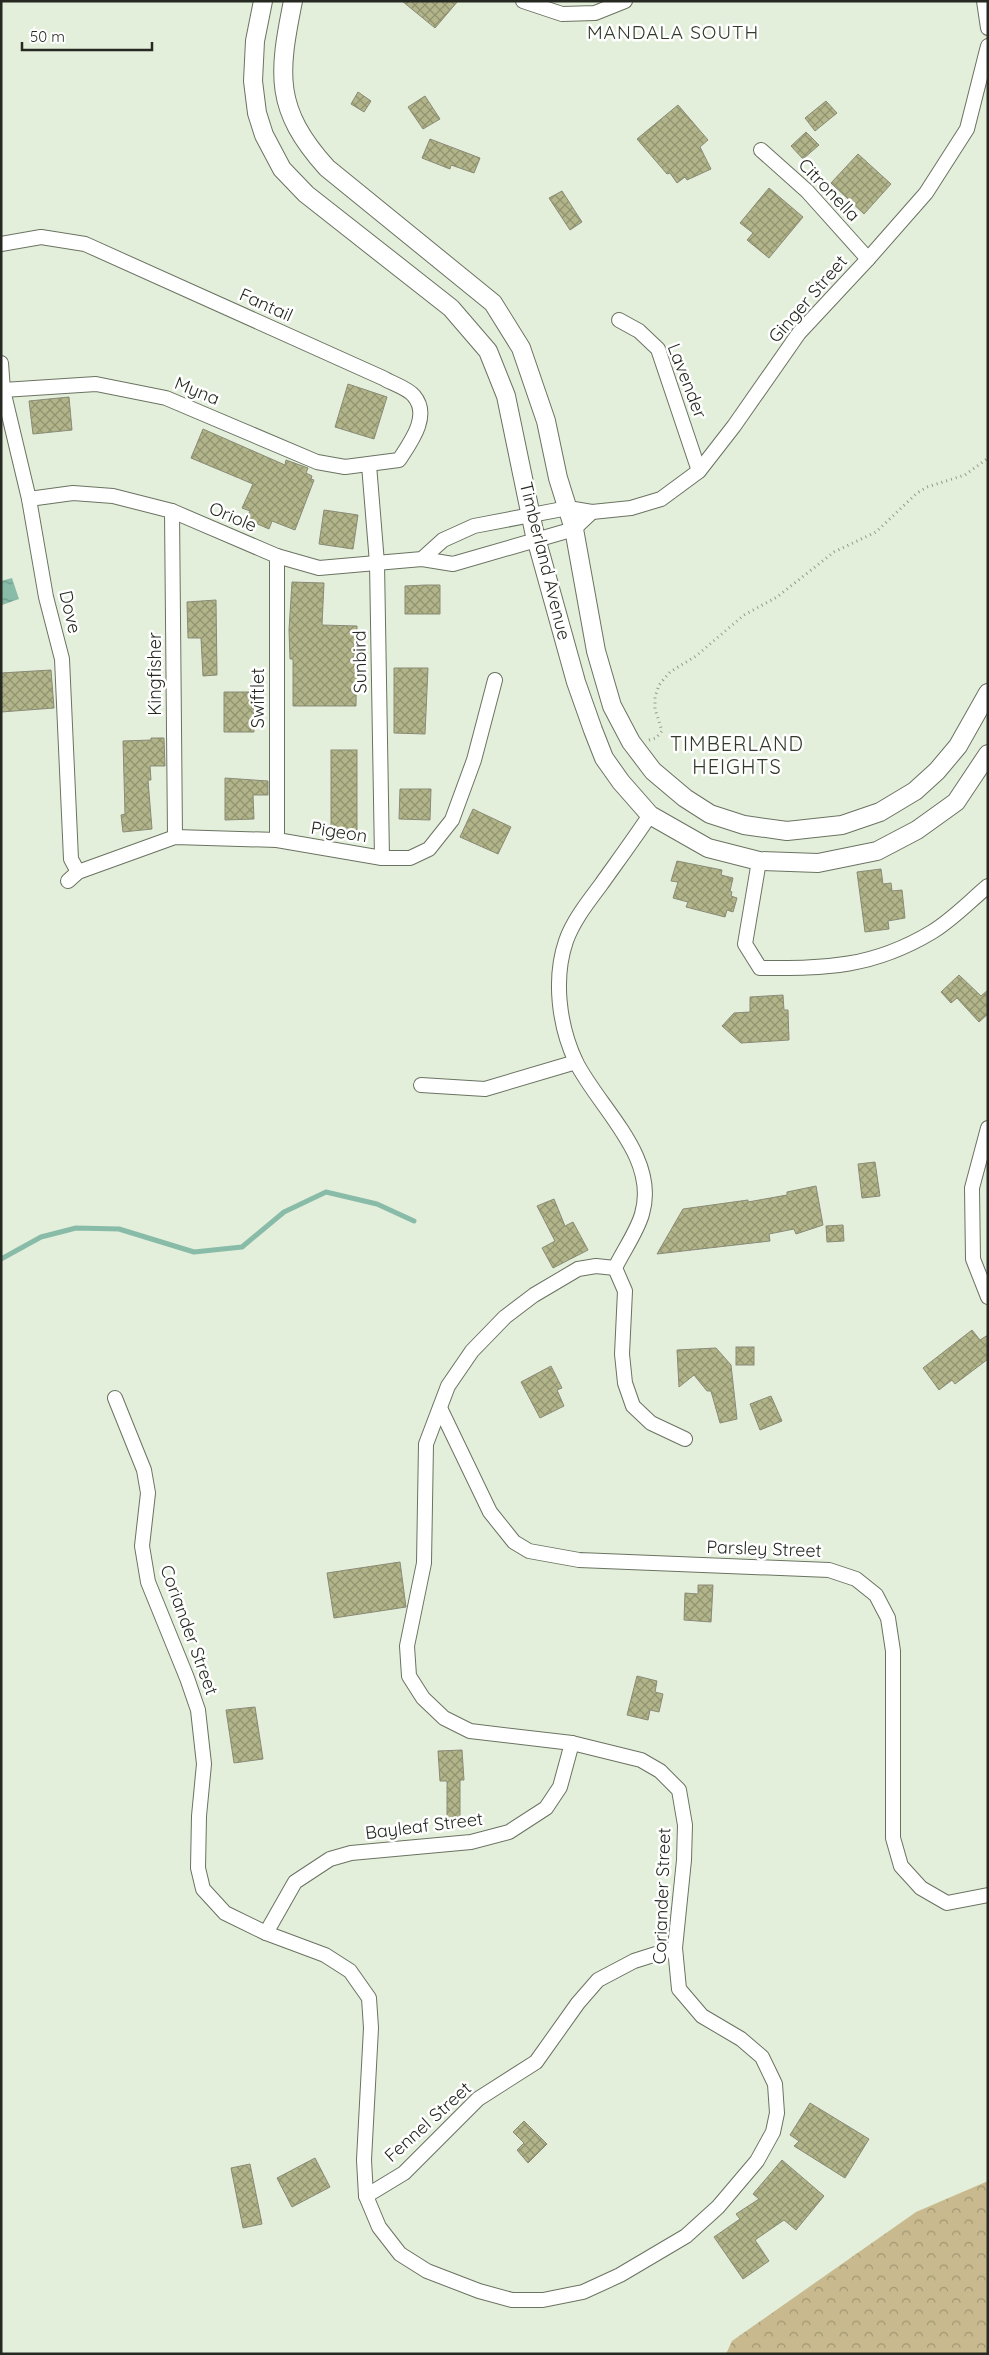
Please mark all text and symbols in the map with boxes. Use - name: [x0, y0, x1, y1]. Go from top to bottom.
- scale bar: [22, 20, 152, 52]
- district label: MANDALA SOUTH: [587, 20, 759, 44]
- text: 50 m: [30, 27, 65, 46]
- street label: Citronella: [794, 153, 865, 226]
- street label: Ginger Street: [763, 250, 852, 347]
- street label: Fantail: [236, 283, 297, 326]
- street label: Lavender: [663, 340, 712, 422]
- street label: Myna: [171, 371, 223, 410]
- street label: Timberland Avenue: [515, 480, 576, 642]
- street label: Oriole: [206, 496, 261, 537]
- street label: Dove: [54, 588, 87, 636]
- street label: Sunbird: [347, 630, 372, 694]
- street label: Kingfisher: [143, 632, 166, 716]
- street label: Swiftlet: [246, 668, 269, 728]
- district label: TIMBERLAND HEIGHTS: [670, 731, 804, 779]
- street label: Pigeon: [309, 816, 369, 847]
- street label: Parsley Street: [706, 1535, 822, 1562]
- street label: Coriander Street: [155, 1562, 224, 1698]
- street label: Bayleaf Street: [364, 1807, 484, 1844]
- street label: Coriander Street: [648, 1827, 675, 1965]
- street label: Fennel Street: [379, 2077, 476, 2167]

